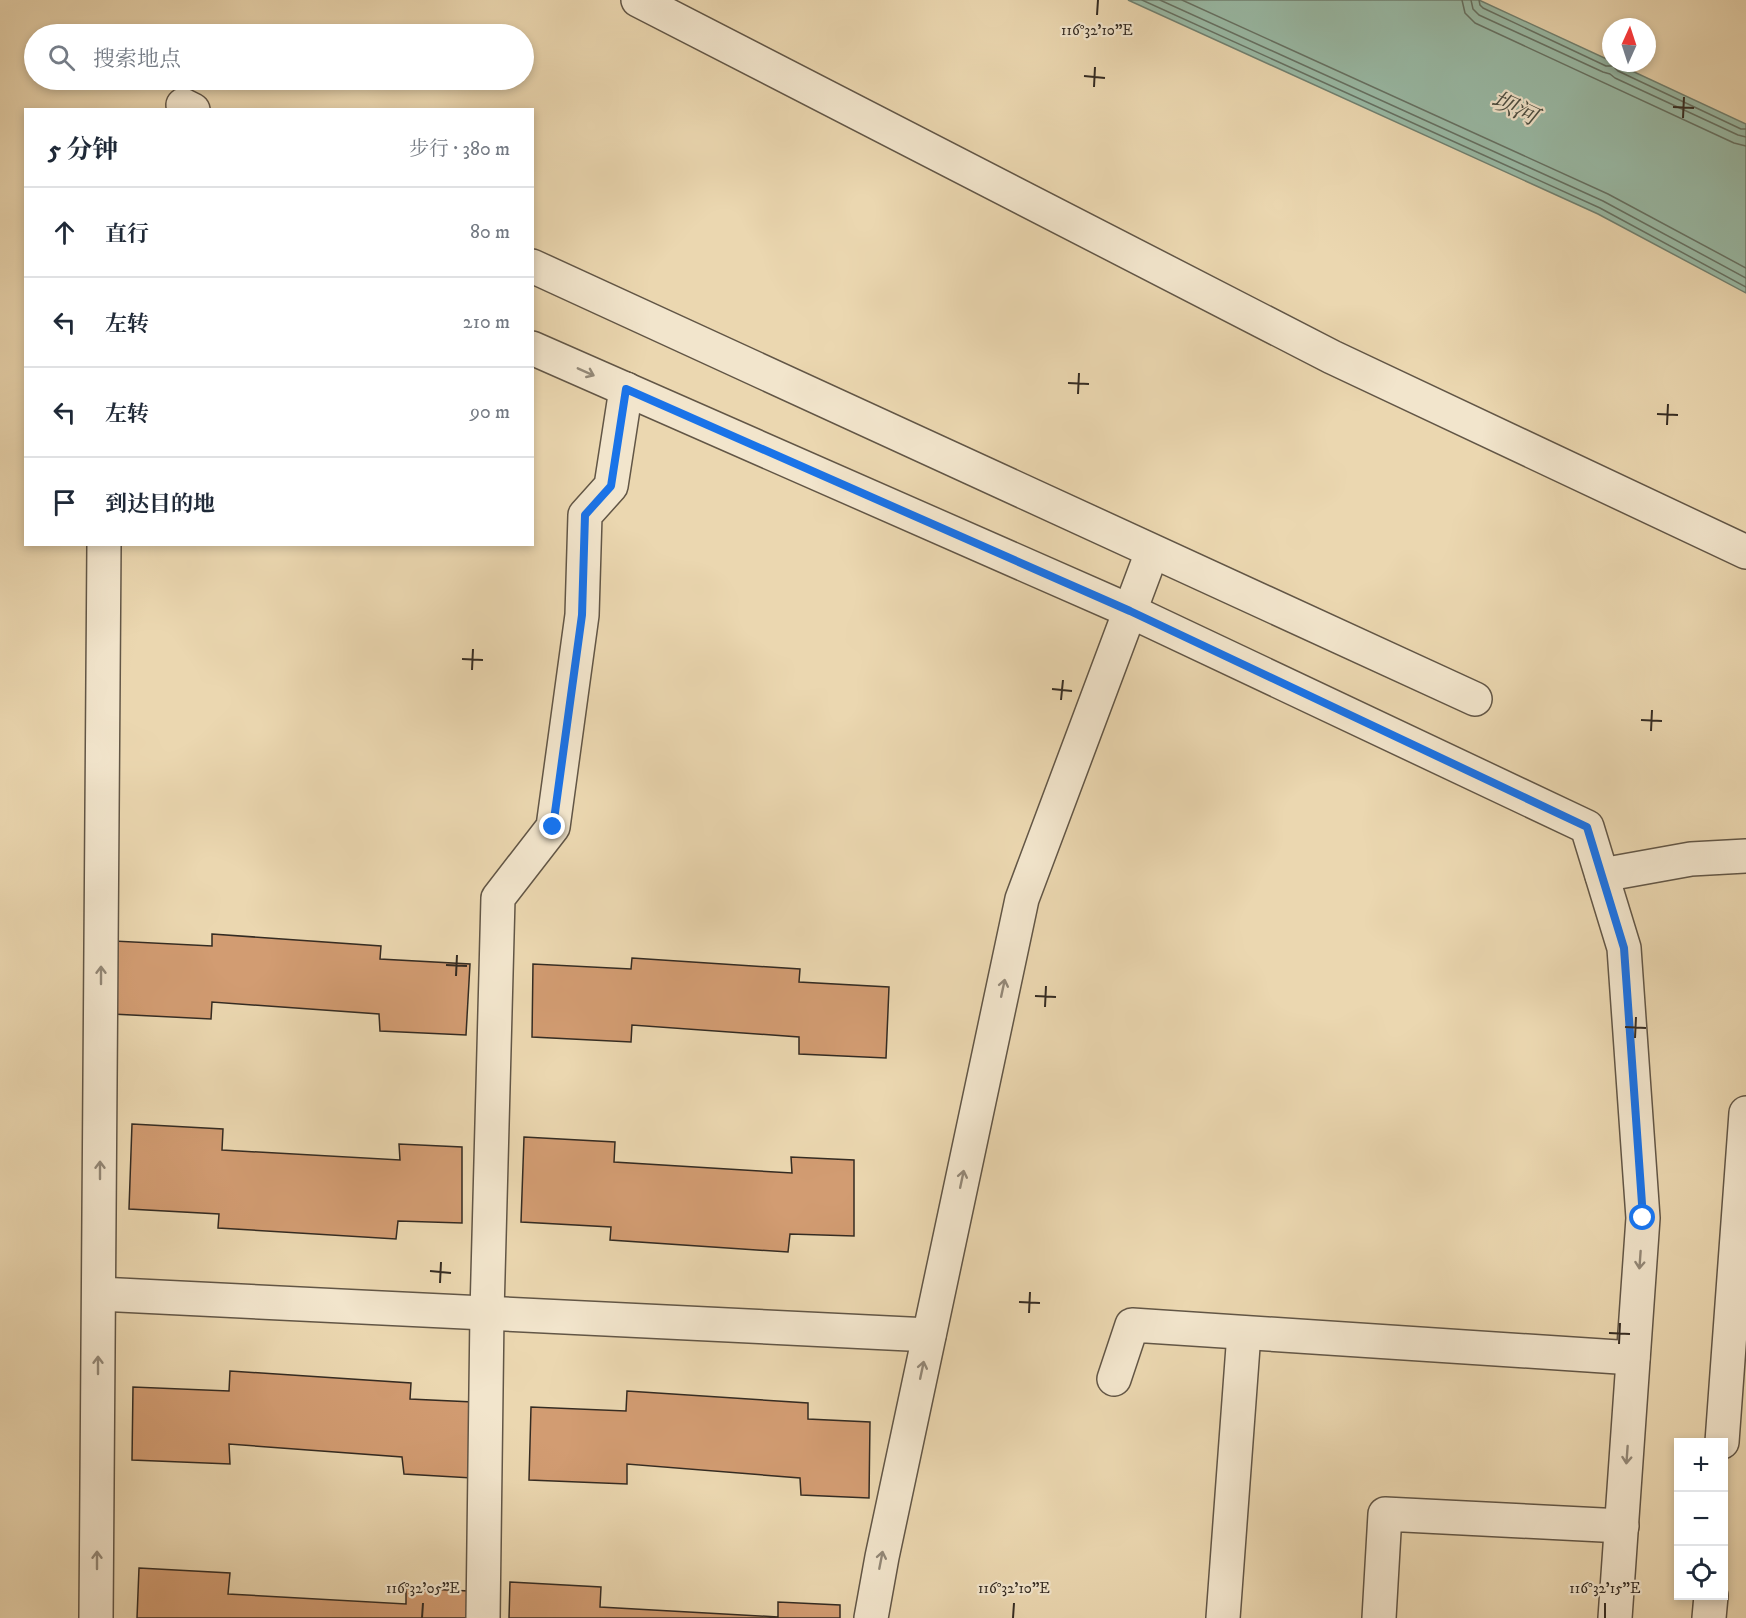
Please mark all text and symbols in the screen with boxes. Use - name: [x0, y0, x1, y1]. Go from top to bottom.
- north arrow: [1602, 18, 1656, 72]
- text: 116°32'10"E: [1061, 21, 1133, 40]
- search box: [24, 24, 534, 90]
- icon: search: [45, 41, 78, 74]
- text: 搜索地点: [93, 46, 181, 73]
- water label: 坝河: [1486, 85, 1546, 134]
- text: 5 分钟: [48, 134, 119, 167]
- text: 步行 · 380 m: [409, 137, 510, 162]
- icon: ahead: [48, 216, 81, 249]
- text: 80 m: [470, 220, 510, 245]
- text: 直行: [105, 221, 149, 248]
- icon: left: [48, 306, 81, 339]
- text: 210 m: [463, 310, 510, 335]
- text: 左转: [105, 311, 149, 338]
- one-way arrow: [577, 367, 595, 378]
- icon: left: [48, 396, 81, 429]
- text: 90 m: [470, 400, 510, 425]
- text: 左转: [105, 401, 149, 428]
- icon: arrive: [48, 486, 81, 519]
- text: 到达目的地: [105, 491, 215, 518]
- route end: [539, 813, 565, 839]
- one-way arrow: [95, 965, 107, 985]
- one-way arrow: [998, 979, 1009, 999]
- one-way arrow: [94, 1160, 106, 1180]
- one-way arrow: [957, 1170, 968, 1189]
- route start: [1629, 1204, 1655, 1230]
- one-way arrow: [1634, 1250, 1645, 1270]
- one-way arrow: [93, 1355, 104, 1375]
- one-way arrow: [916, 1360, 928, 1379]
- map controls: [1674, 1438, 1728, 1600]
- button: +: [1674, 1438, 1728, 1492]
- one-way arrow: [1621, 1444, 1632, 1464]
- button: −: [1674, 1492, 1728, 1546]
- button: locate: [1674, 1546, 1728, 1600]
- one-way arrow: [91, 1550, 103, 1570]
- one-way arrow: [876, 1551, 887, 1571]
- text: 116°32'05"E: [386, 1579, 460, 1598]
- text: 116°32'10"E: [978, 1579, 1050, 1598]
- text: 116°32'15"E: [1569, 1579, 1641, 1598]

